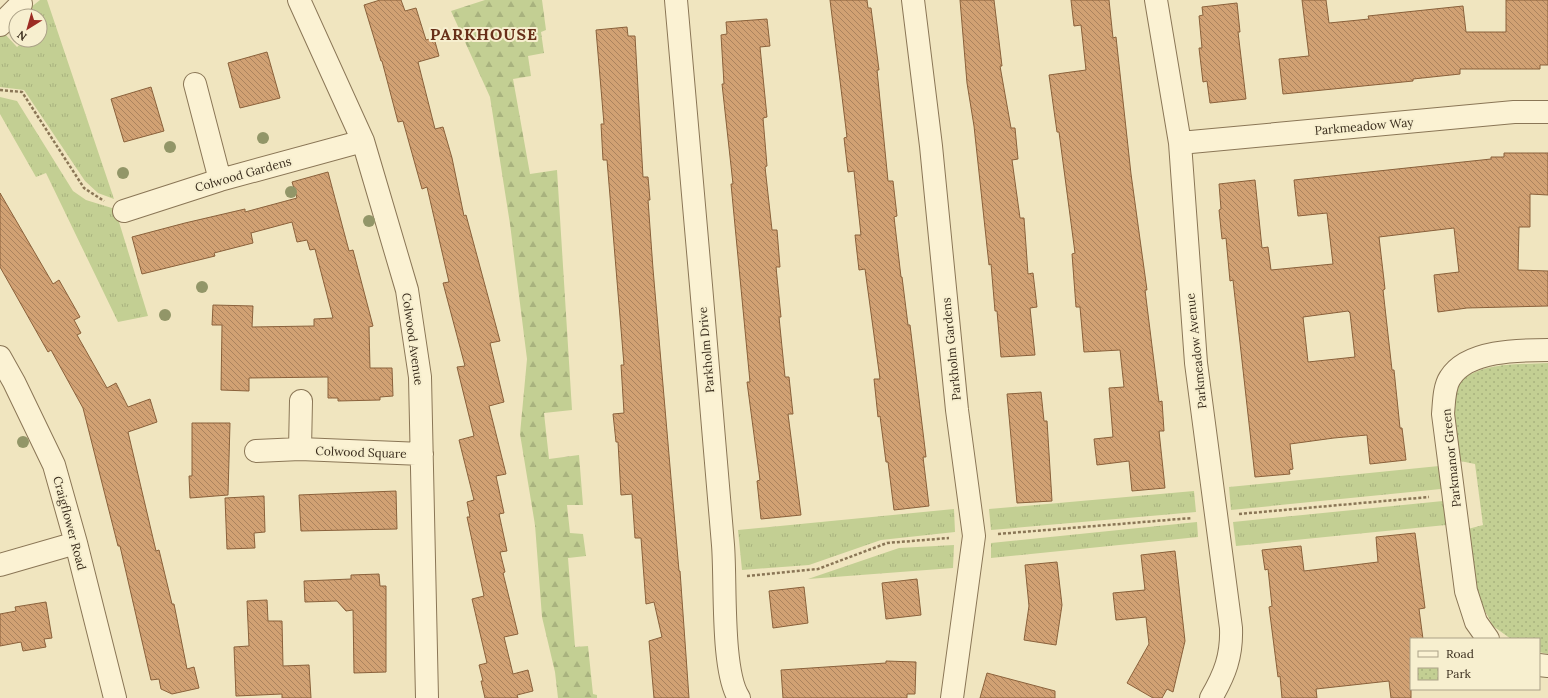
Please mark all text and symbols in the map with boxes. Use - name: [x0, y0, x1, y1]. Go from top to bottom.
- north arrow: [8, 8, 48, 48]
- district label: PARKHOUSE: [430, 24, 538, 44]
- text: N: [14, 28, 30, 44]
- street label: Parkmeadow Way: [1314, 114, 1415, 138]
- street label: Colwood Gardens: [193, 153, 293, 195]
- street label: Colwood Avenue: [399, 292, 427, 387]
- street label: Parkmeadow Avenue: [1182, 292, 1210, 409]
- street label: Parkholm Gardens: [938, 296, 964, 401]
- street label: Parkholm Drive: [695, 306, 717, 394]
- street label: Parkmanor Green: [1438, 408, 1464, 508]
- street label: Colwood Square: [315, 443, 407, 461]
- street label: Craigflower Road: [50, 474, 90, 572]
- legend: [1410, 638, 1540, 690]
- text: Road: [1446, 646, 1474, 661]
- text: Park: [1446, 666, 1472, 681]

